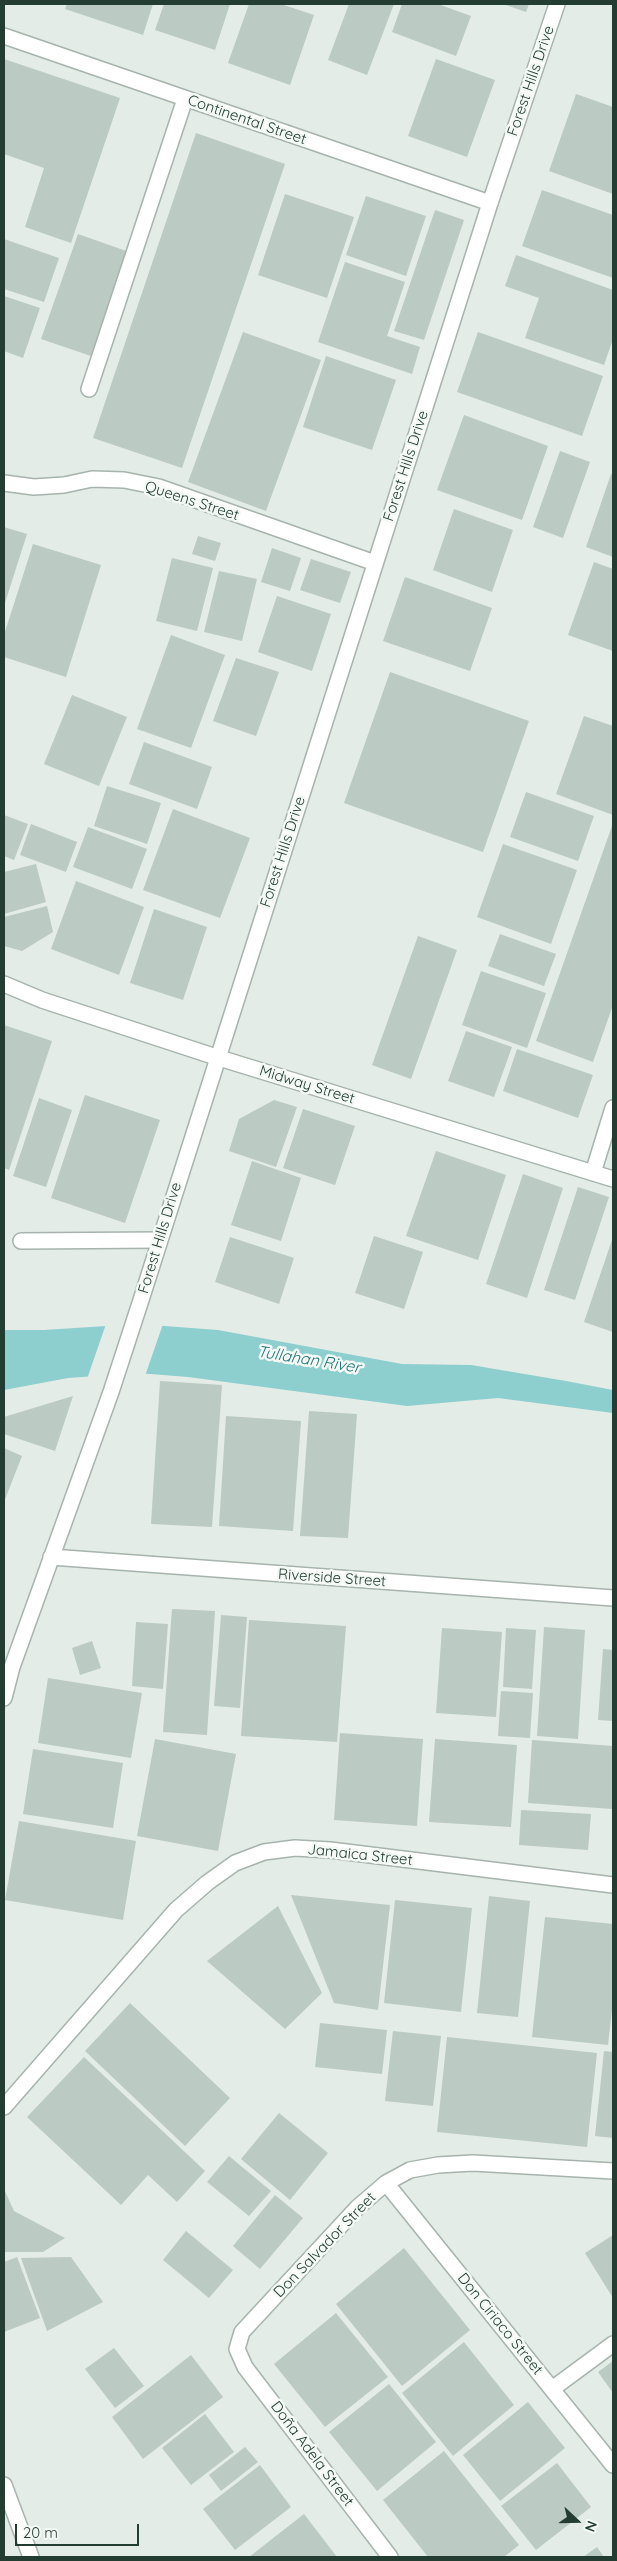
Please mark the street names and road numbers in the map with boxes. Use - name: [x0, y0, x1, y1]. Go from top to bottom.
- street label: Forest Hills Drive: [504, 23, 558, 139]
- street label: Continental Street: [185, 91, 309, 149]
- street label: Forest Hills Drive: [380, 408, 432, 524]
- street label: Queens Street: [143, 477, 241, 525]
- street label: Forest Hills Drive: [257, 794, 309, 910]
- street label: Midway Street: [257, 1062, 357, 1108]
- street label: Forest Hills Drive: [134, 1180, 186, 1296]
- street label: Riverside Street: [277, 1565, 387, 1591]
- street label: Jamaica Street: [307, 1841, 413, 1869]
- street label: Don Salvador Street: [270, 2189, 380, 2301]
- street label: Don Ciriaco Street: [453, 2269, 547, 2379]
- street label: Doña Adela Street: [267, 2398, 357, 2510]

